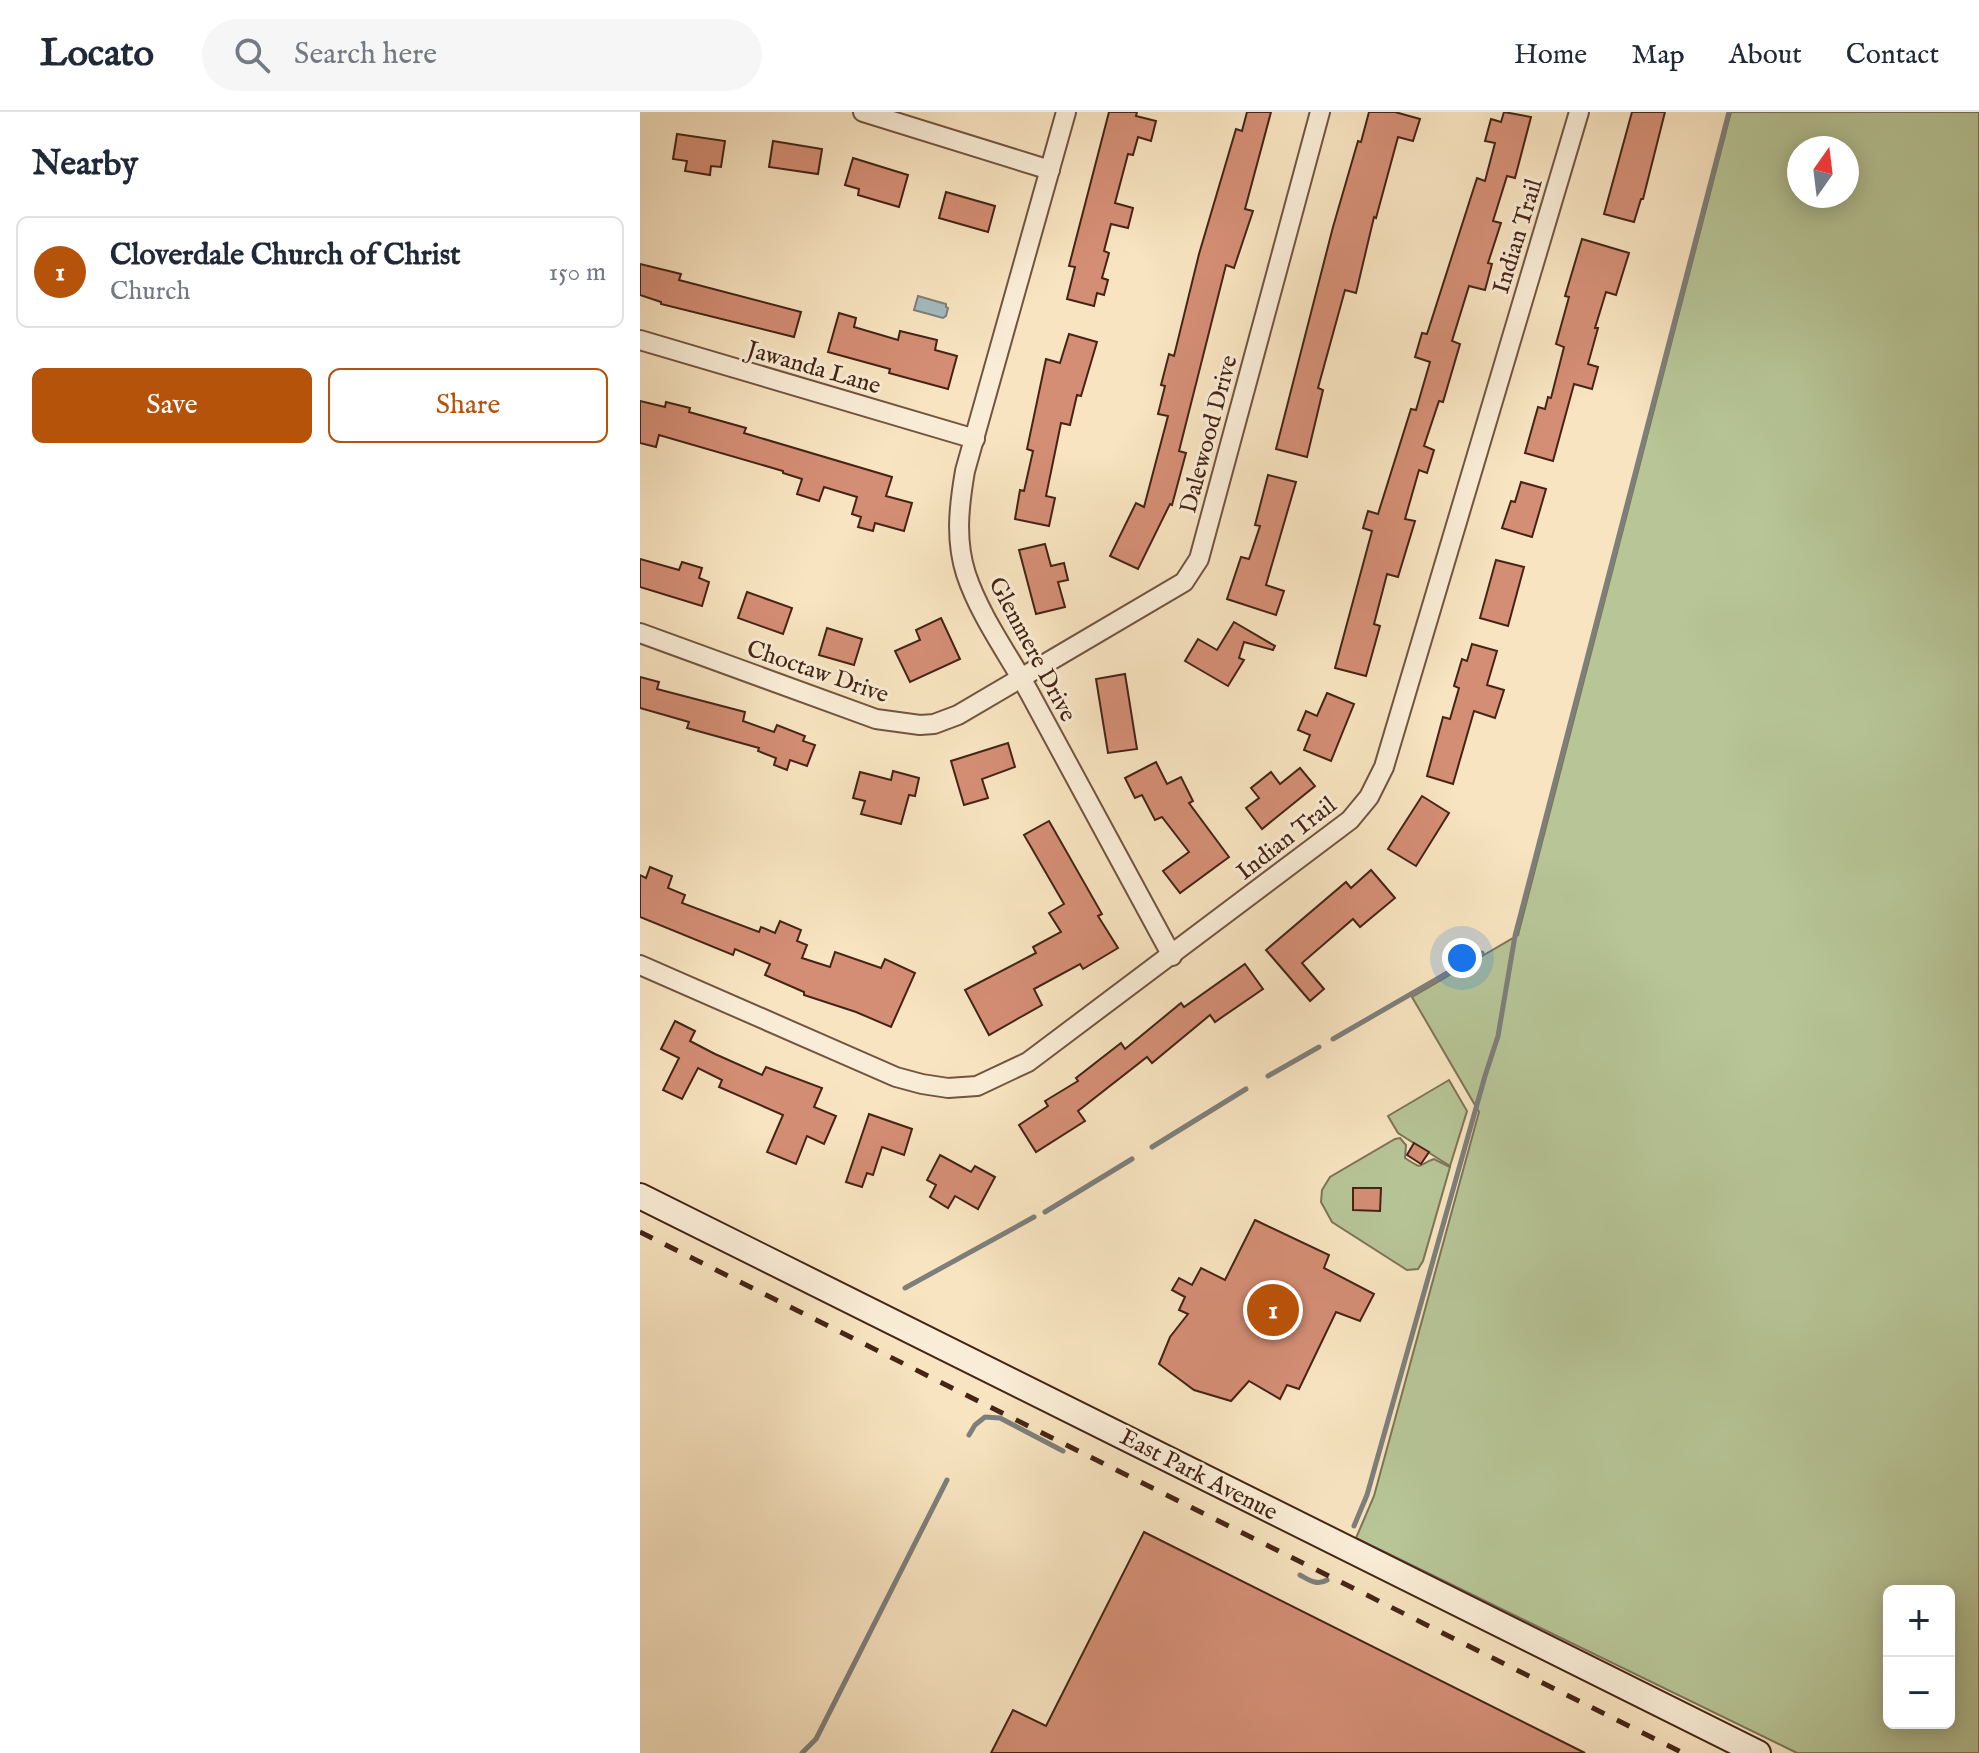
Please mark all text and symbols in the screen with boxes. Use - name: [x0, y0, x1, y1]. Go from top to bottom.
- search box: [202, 19, 762, 91]
- text: Locato: [40, 31, 154, 79]
- icon: search: [230, 33, 274, 77]
- text: Search here: [294, 36, 437, 74]
- text: Home: [1514, 38, 1587, 73]
- text: Map: [1631, 38, 1685, 73]
- text: About: [1729, 38, 1802, 73]
- text: Contact: [1846, 38, 1939, 73]
- north arrow: [1787, 136, 1859, 208]
- text: Nearby: [32, 143, 138, 186]
- street label: Indian Trail: [1486, 175, 1551, 298]
- text: Cloverdale Church of Christ: [110, 237, 461, 275]
- text: 1: [55, 256, 65, 289]
- text: 150 m: [548, 256, 606, 289]
- text: Church: [110, 275, 190, 308]
- street label: Jawanda Lane: [740, 334, 884, 402]
- street label: Dalewood Drive: [1173, 352, 1245, 517]
- button: Save: [32, 368, 312, 443]
- button: Share: [328, 368, 608, 443]
- street label: Glenmere Drive: [980, 572, 1083, 728]
- street label: Choctaw Drive: [742, 634, 893, 711]
- street label: Indian Trail: [1231, 790, 1344, 888]
- your location: [1442, 938, 1482, 978]
- pin: 1: [1247, 1280, 1299, 1340]
- street label: East Park Avenue: [1114, 1422, 1282, 1528]
- map controls: [1883, 1585, 1955, 1729]
- button: +: [1883, 1585, 1955, 1657]
- button: −: [1883, 1657, 1955, 1729]

